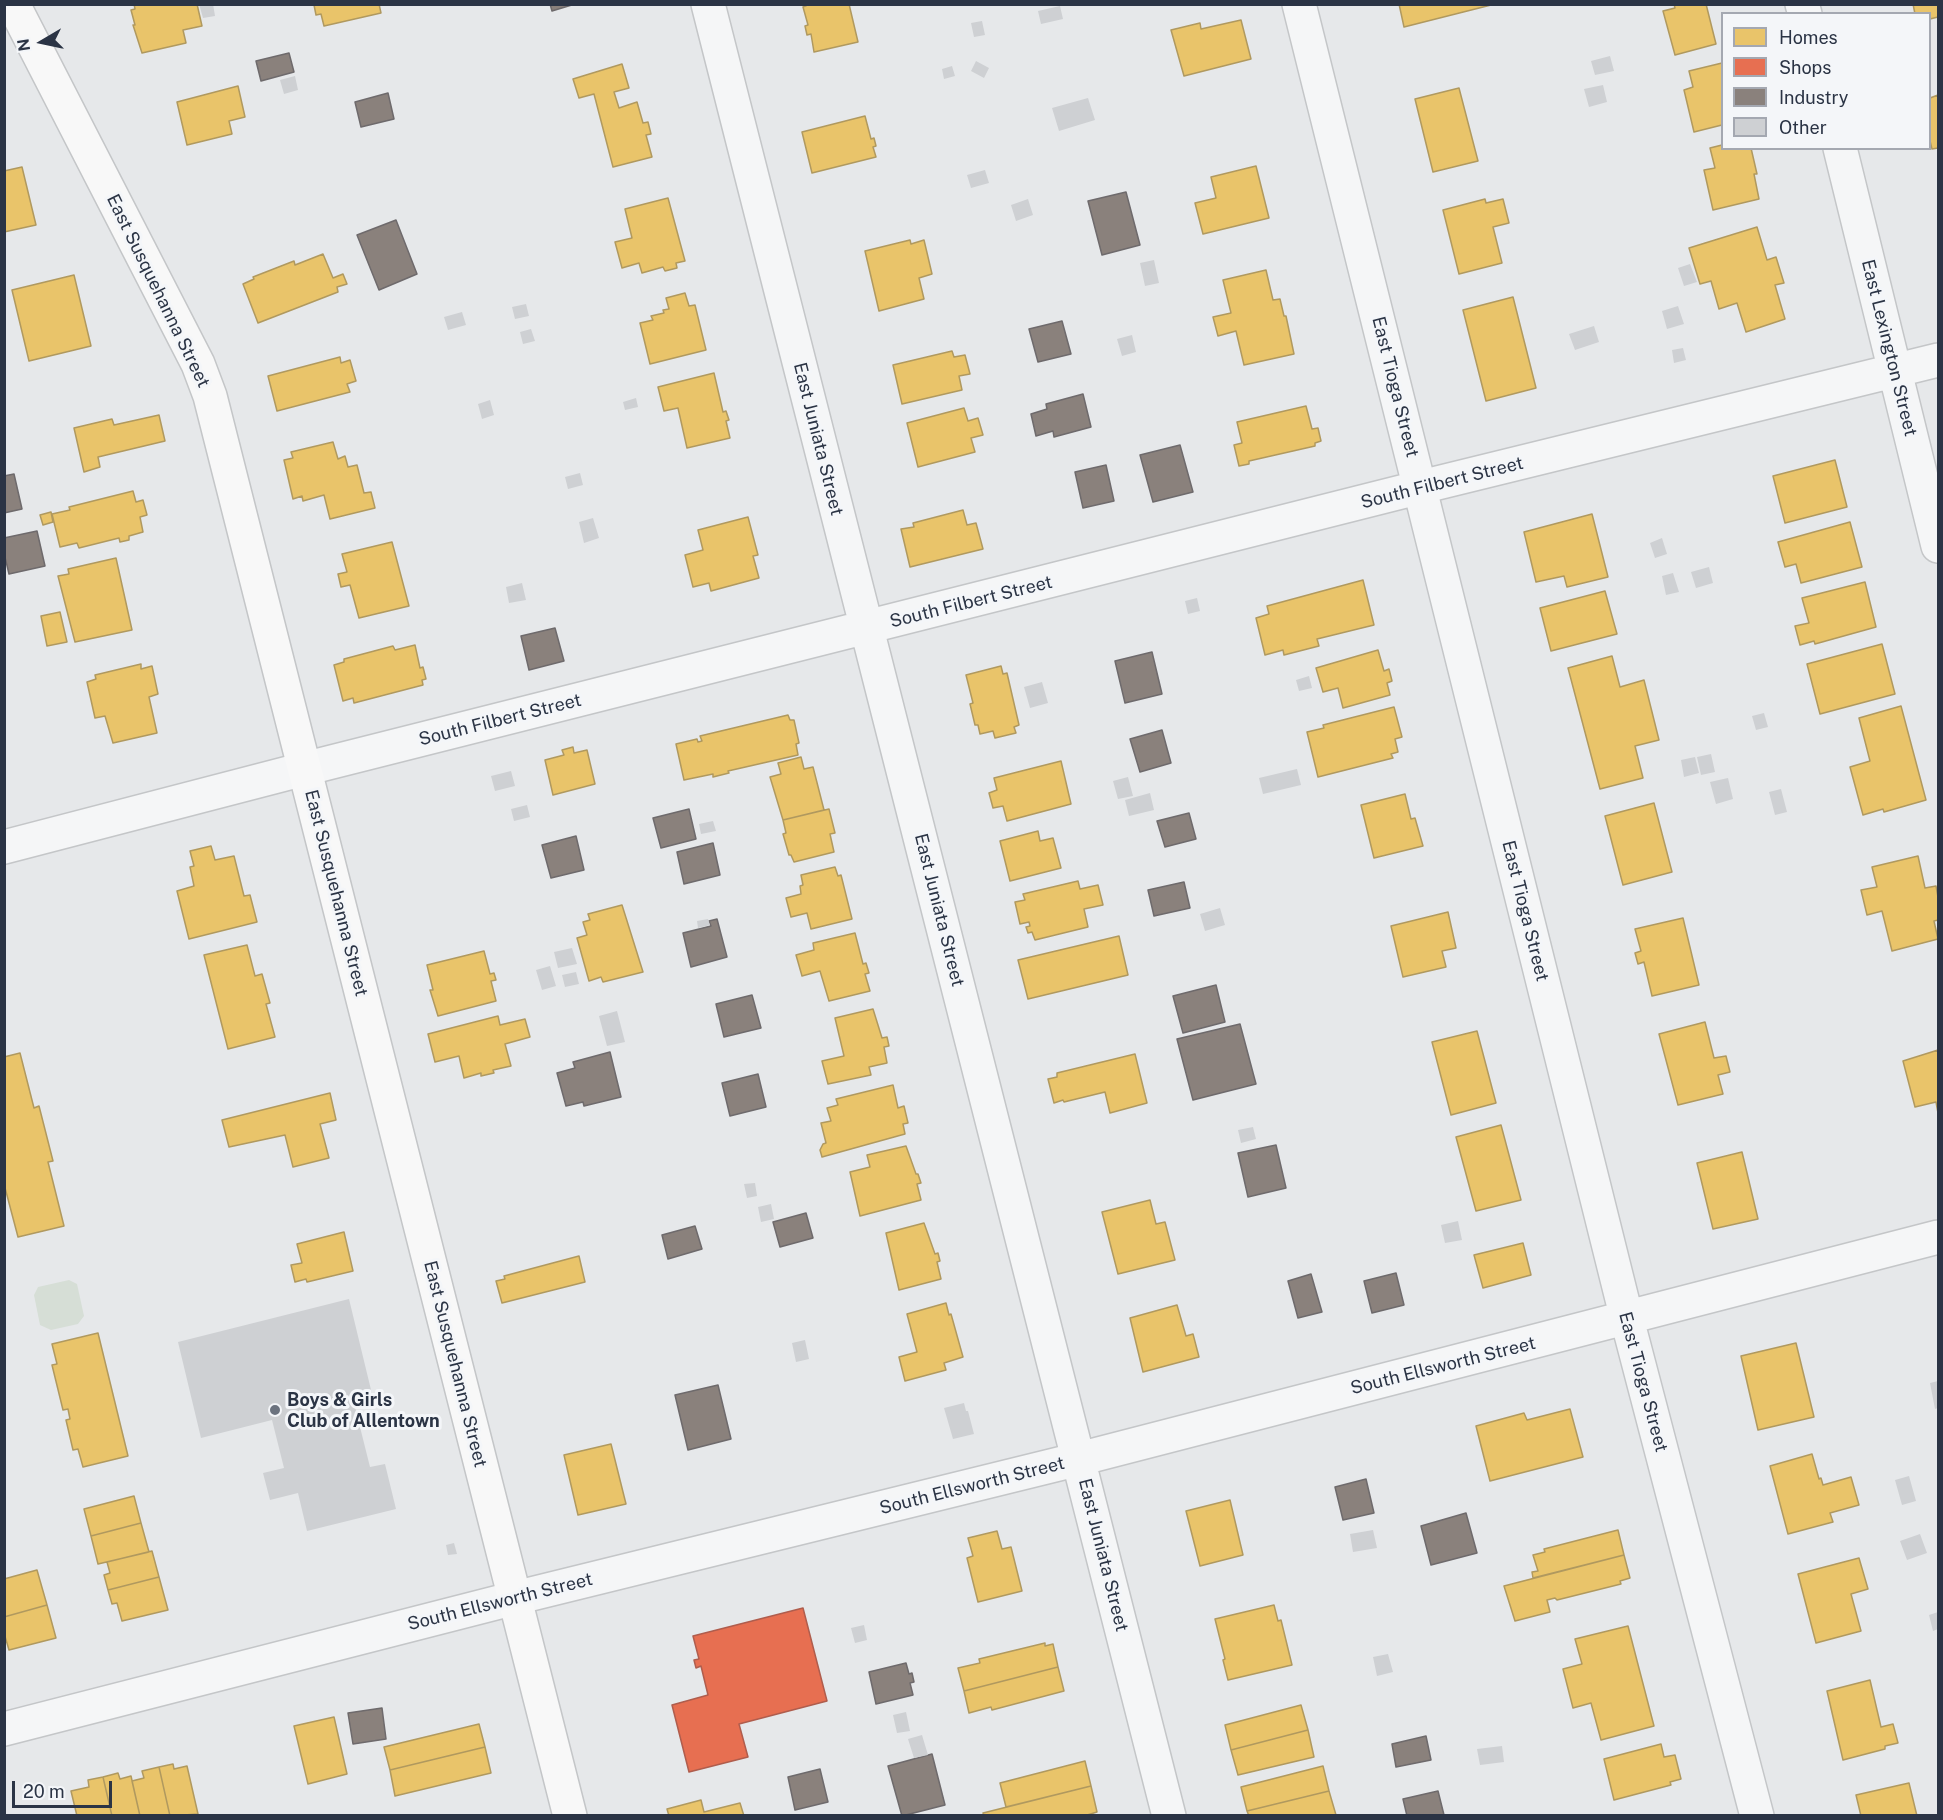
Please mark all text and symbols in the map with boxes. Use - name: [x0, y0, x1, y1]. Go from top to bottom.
- north arrow: [12, 12, 72, 72]
- legend: [1721, 12, 1931, 150]
- text: Homes: [1779, 27, 1838, 48]
- text: N: [13, 37, 34, 53]
- text: Shops: [1779, 57, 1831, 78]
- text: Industry: [1779, 87, 1848, 108]
- text: Other: [1779, 117, 1827, 138]
- street label: East Susquehanna Street: [102, 191, 214, 391]
- street label: East Lexington Street: [1857, 257, 1921, 439]
- street label: East Tioga Street: [1367, 314, 1423, 460]
- street label: East Juniata Street: [789, 360, 847, 518]
- street label: South Filbert Street: [1359, 452, 1525, 514]
- street label: South Filbert Street: [888, 571, 1054, 633]
- street label: South Filbert Street: [417, 689, 583, 751]
- street label: East Susquehanna Street: [300, 787, 372, 999]
- street label: East Juniata Street: [910, 831, 968, 989]
- street label: East Tioga Street: [1497, 838, 1553, 984]
- street label: East Susquehanna Street: [419, 1258, 491, 1470]
- street label: East Tioga Street: [1614, 1310, 1672, 1454]
- street label: South Ellsworth Street: [1348, 1333, 1538, 1399]
- place label: Boys & Girls Club of Allentown: [287, 1389, 440, 1432]
- marker: Boys & Girls Club of Allentown: [268, 1403, 282, 1417]
- street label: South Ellsworth Street: [877, 1453, 1067, 1519]
- street label: East Juniata Street: [1074, 1476, 1132, 1634]
- street label: South Ellsworth Street: [405, 1569, 595, 1635]
- scale bar: [15, 1769, 116, 1807]
- text: 20 m: [23, 1781, 65, 1802]

